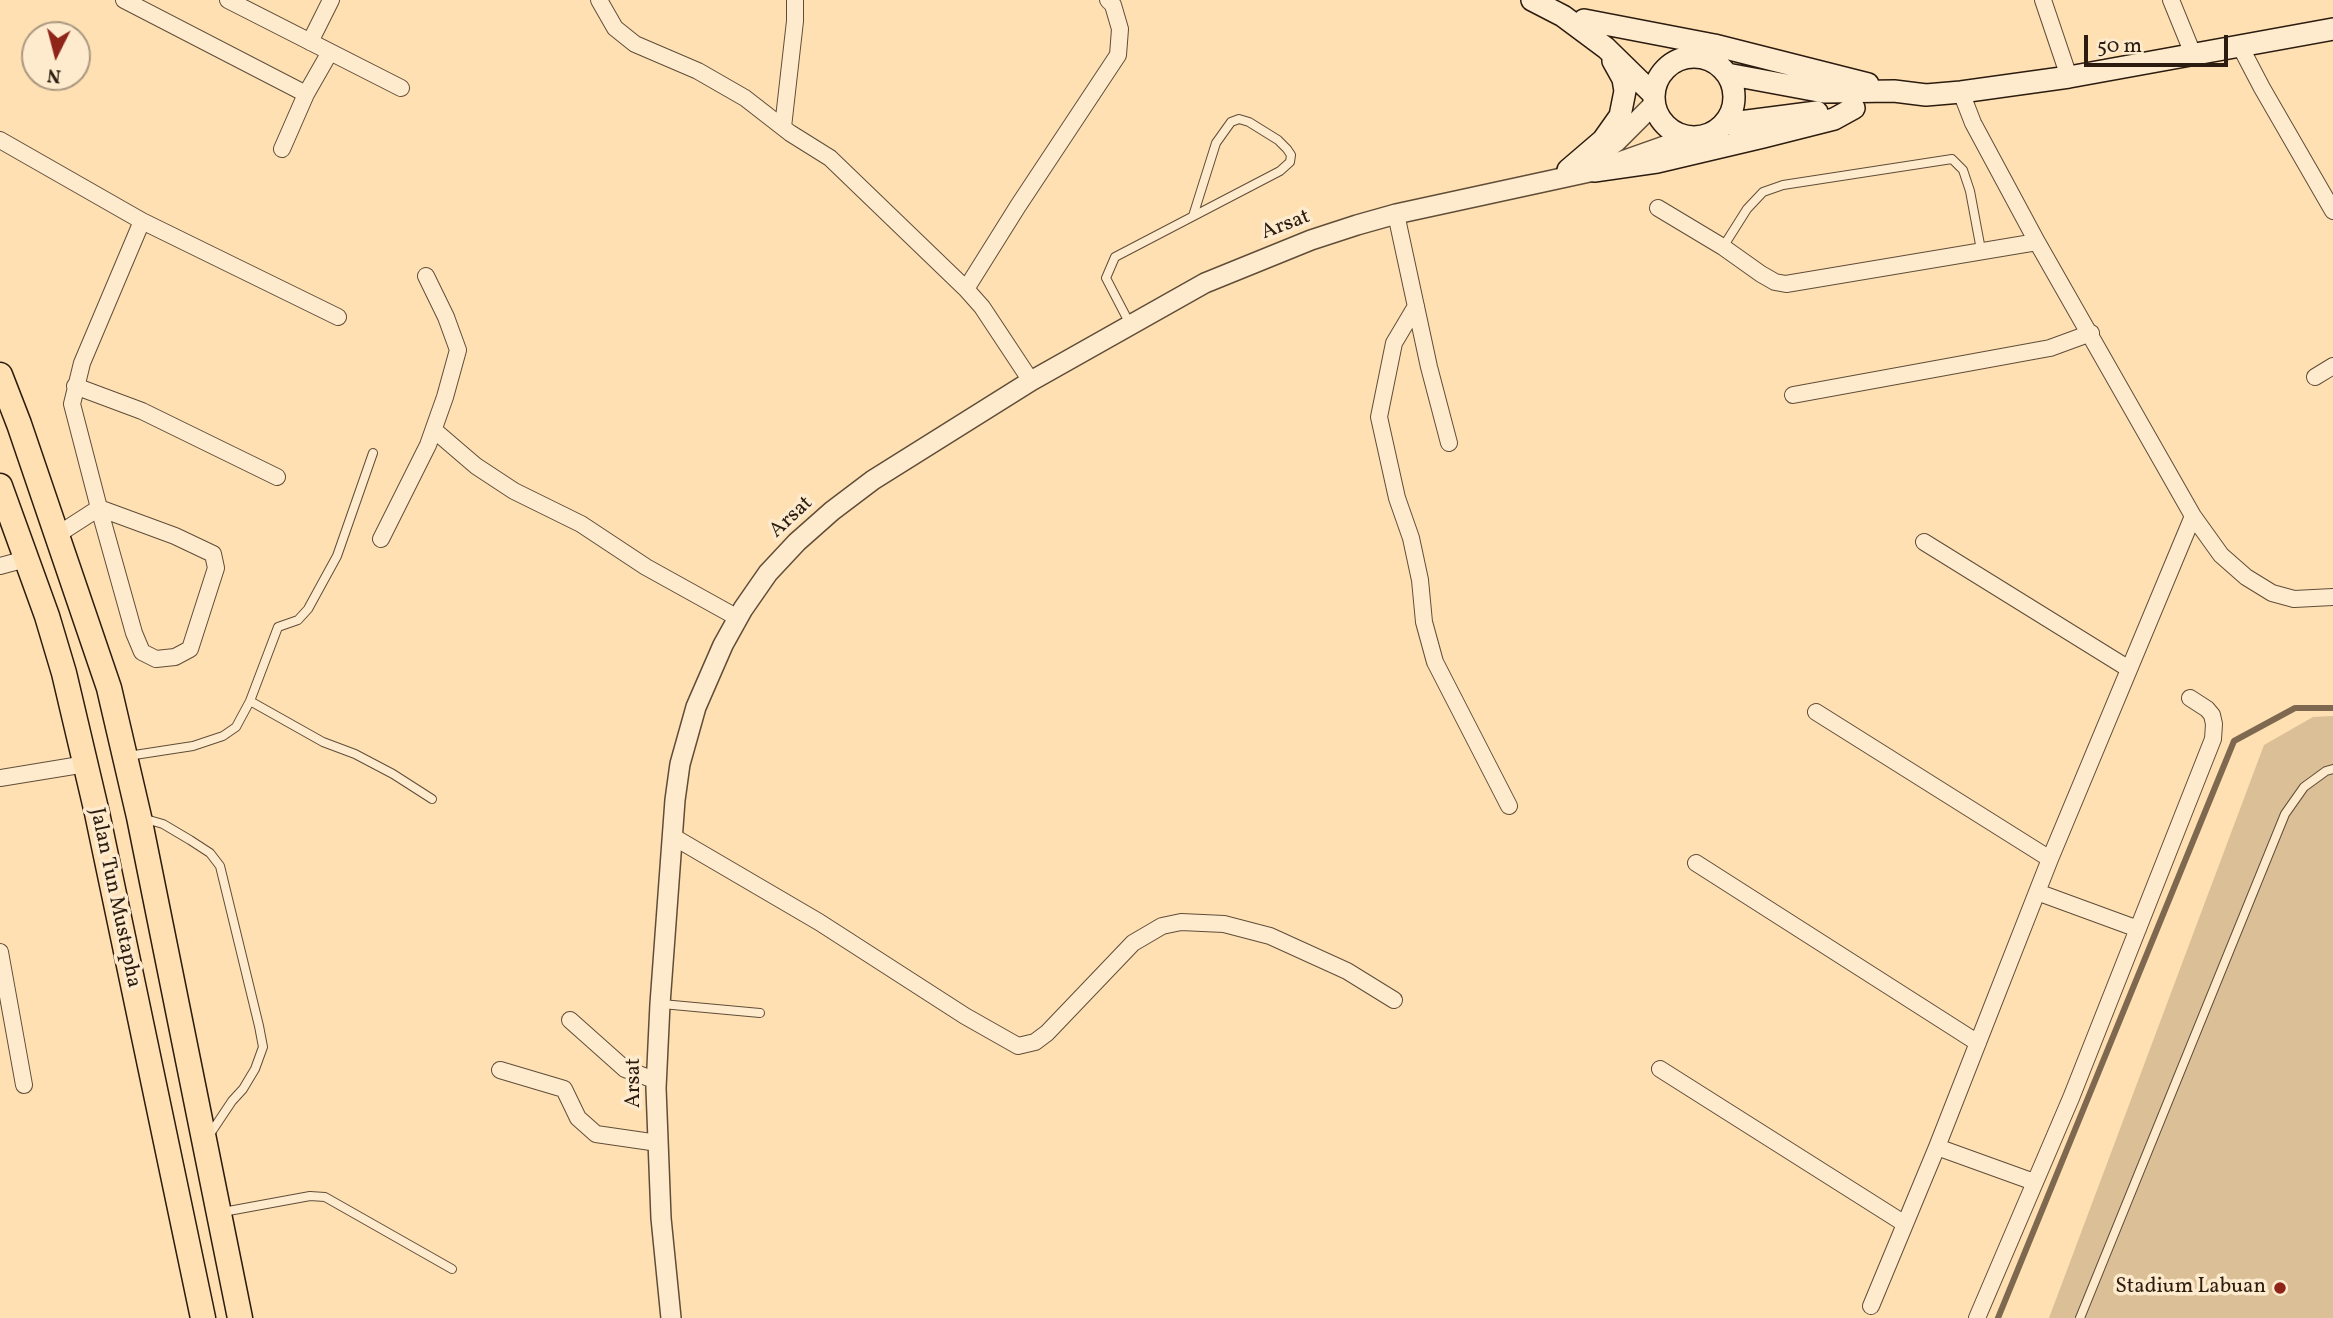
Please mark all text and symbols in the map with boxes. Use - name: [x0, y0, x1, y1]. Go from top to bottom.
- north arrow: [21, 21, 91, 91]
- scale bar: [2088, 21, 2232, 65]
- text: 50 m: [2097, 32, 2142, 61]
- text: N: [46, 61, 62, 89]
- street label: Arsat: [1258, 205, 1314, 247]
- street label: Arsat: [765, 492, 819, 544]
- street label: Jalan Tun Mustapha: [83, 806, 145, 990]
- street label: Arsat: [622, 1058, 648, 1108]
- place label: Stadium Labuan: [2115, 1275, 2266, 1301]
- marker: Stadium Labuan: [2272, 1280, 2288, 1296]

